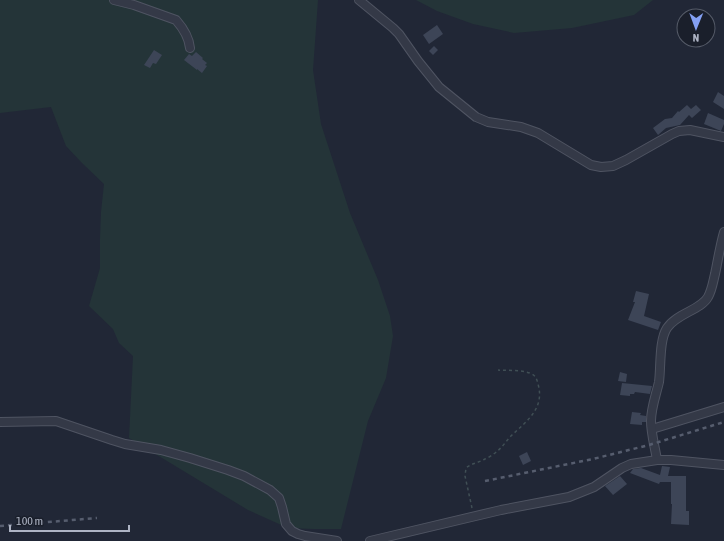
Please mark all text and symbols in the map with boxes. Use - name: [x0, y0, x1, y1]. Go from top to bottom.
- north arrow: [676, 8, 716, 48]
- text: N: [692, 32, 699, 44]
- scale bar: [10, 507, 129, 533]
- text: 100 m: [16, 514, 43, 528]

